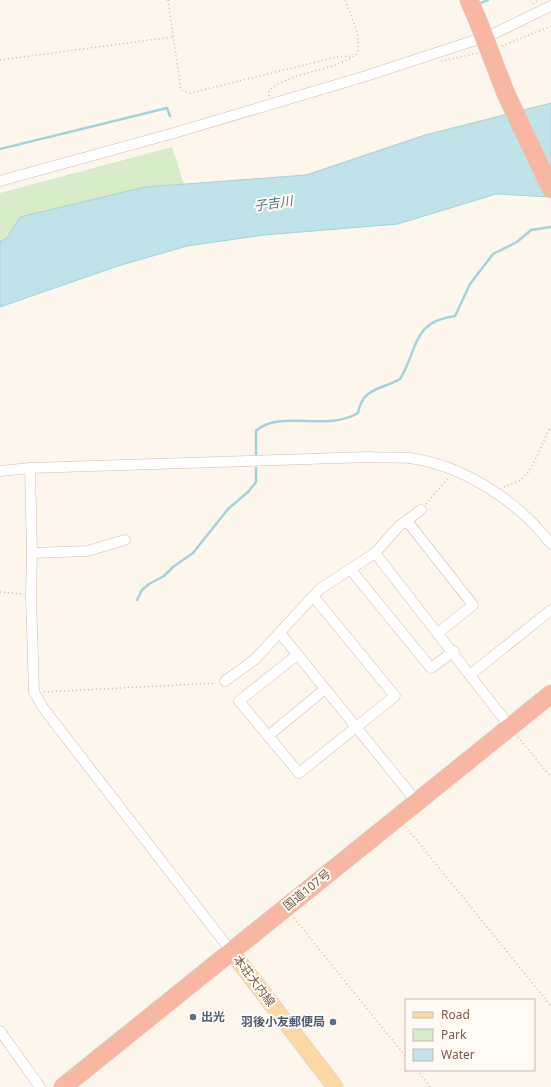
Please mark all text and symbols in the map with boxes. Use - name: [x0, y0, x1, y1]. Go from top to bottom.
- water label: 子吉川: [252, 191, 296, 215]
- street label: 国道107号: [279, 865, 334, 914]
- street label: 本荘大内線: [230, 952, 279, 1010]
- legend: [405, 999, 535, 1071]
- text: Road: [441, 1006, 470, 1023]
- place label: 出光: [201, 1008, 225, 1025]
- marker: 出光: [188, 1012, 198, 1022]
- place label: 羽後小友郵便局: [241, 1013, 325, 1030]
- marker: 羽後小友郵便局: [328, 1017, 338, 1027]
- text: Park: [441, 1026, 467, 1043]
- text: Water: [441, 1046, 475, 1063]

